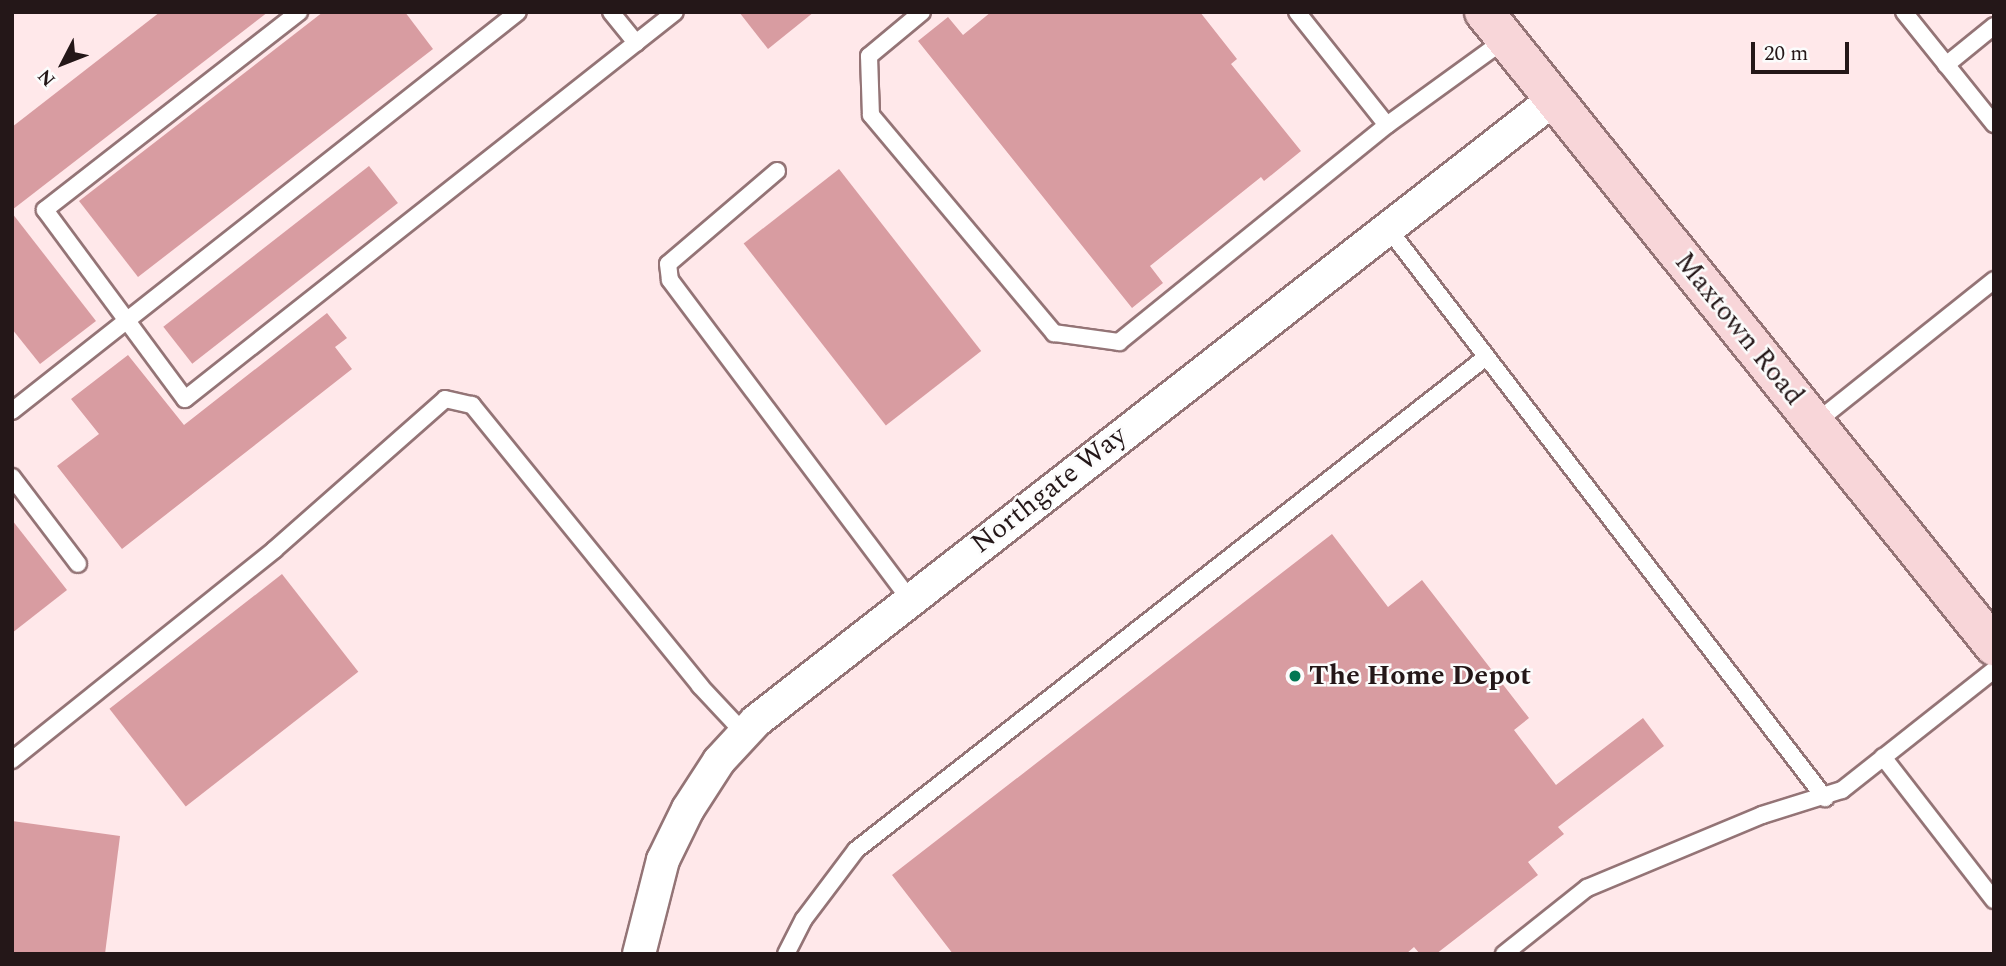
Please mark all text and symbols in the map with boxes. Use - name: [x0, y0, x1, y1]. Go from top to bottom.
- north arrow: [28, 28, 98, 98]
- scale bar: [1754, 28, 1852, 72]
- text: 20 m: [1764, 38, 1808, 70]
- text: N: [31, 62, 63, 93]
- street label: Maxtown Road: [1667, 246, 1811, 412]
- street label: Northgate Way: [965, 419, 1133, 561]
- place label: The Home Depot: [1309, 659, 1531, 693]
- marker: The Home Depot: [1287, 668, 1303, 684]

